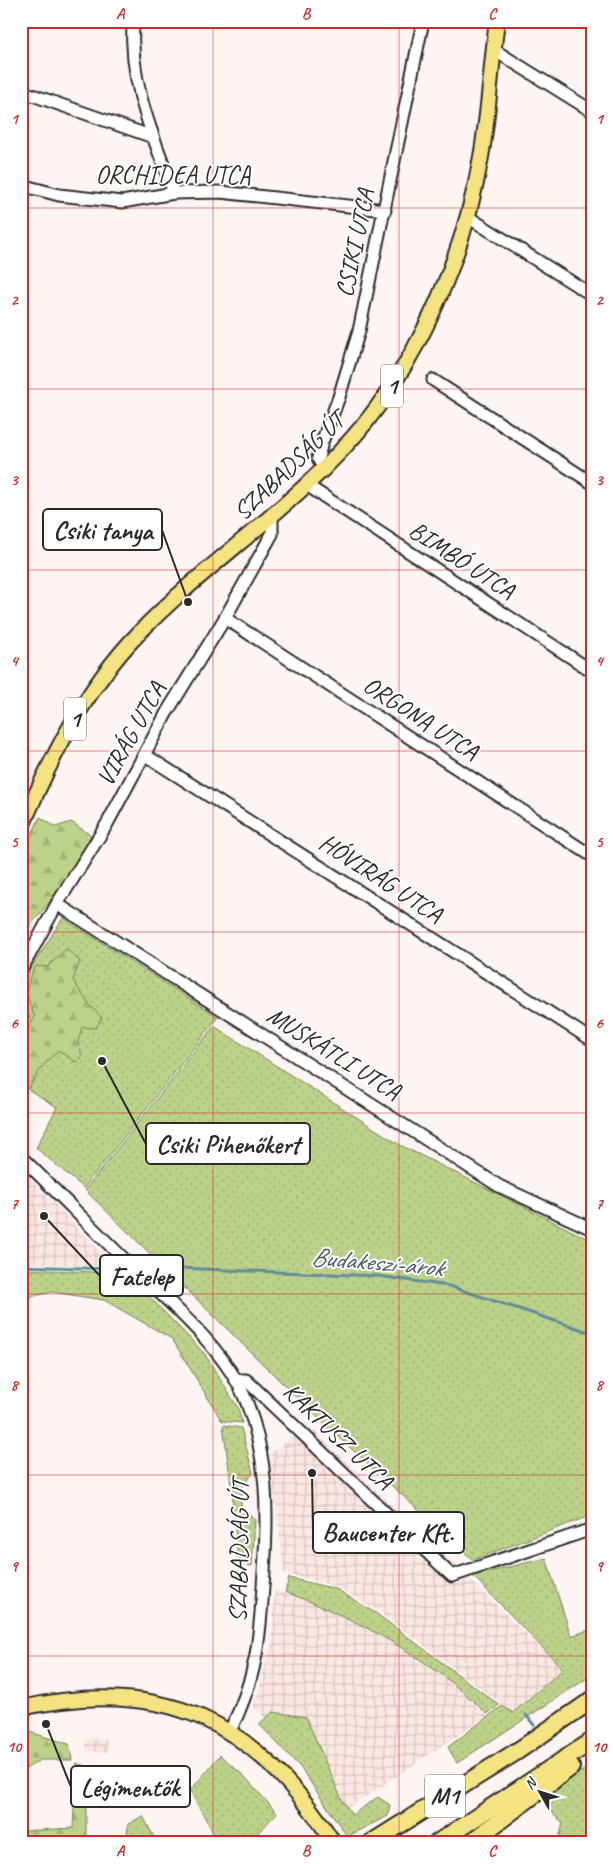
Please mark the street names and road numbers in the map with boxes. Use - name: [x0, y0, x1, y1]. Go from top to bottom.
- street label: ORCHIDEA UTCA: [95, 159, 251, 191]
- street label: CSIKI UTCA: [328, 185, 382, 300]
- road number: 1: [381, 364, 403, 408]
- street label: SZABADSÁG ÚT: [226, 401, 356, 527]
- street label: BIMBÓ UTCA: [403, 514, 521, 606]
- street label: ORGONA UTCA: [357, 669, 485, 767]
- street label: VIRÁG UTCA: [89, 676, 173, 792]
- road number: 1: [64, 698, 86, 741]
- street label: HÓVIRÁG UTCA: [313, 826, 449, 930]
- street label: MUSKÁTLI UTCA: [261, 999, 407, 1107]
- street label: KAKTUSZ UTCA: [276, 1376, 401, 1497]
- street label: SZABADSÁG ÚT: [222, 1474, 256, 1623]
- road number: M1: [425, 1774, 465, 1818]

